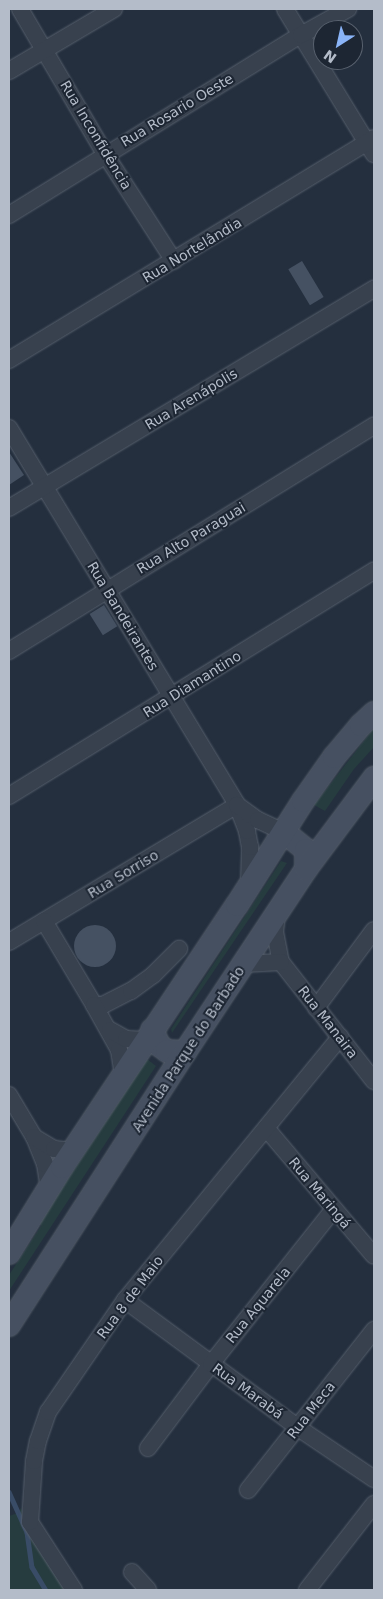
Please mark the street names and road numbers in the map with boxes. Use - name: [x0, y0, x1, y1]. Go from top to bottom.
- street label: Rua Rosario Oeste: [118, 70, 236, 150]
- street label: Rua Inconfidência: [57, 77, 135, 193]
- street label: Rua Nortelândia: [139, 214, 245, 286]
- street label: Rua Arenápolis: [142, 365, 240, 433]
- street label: Rua Alto Paraguai: [134, 499, 248, 577]
- street label: Rua Bandeirantes: [84, 559, 162, 673]
- street label: Rua Diamantino: [140, 647, 244, 721]
- street label: Rua Sorriso: [85, 846, 161, 902]
- street label: Avenida Parque do Barbado: [128, 963, 248, 1135]
- street label: Rua Manaira: [294, 982, 362, 1062]
- street label: Rua Maringá: [285, 1154, 355, 1232]
- street label: Rua 8 de Maio: [93, 1252, 167, 1342]
- street label: Rua Aquarela: [222, 1263, 294, 1347]
- street label: Rua Marabá: [209, 1360, 287, 1422]
- street label: Rua Meca: [283, 1378, 339, 1442]

